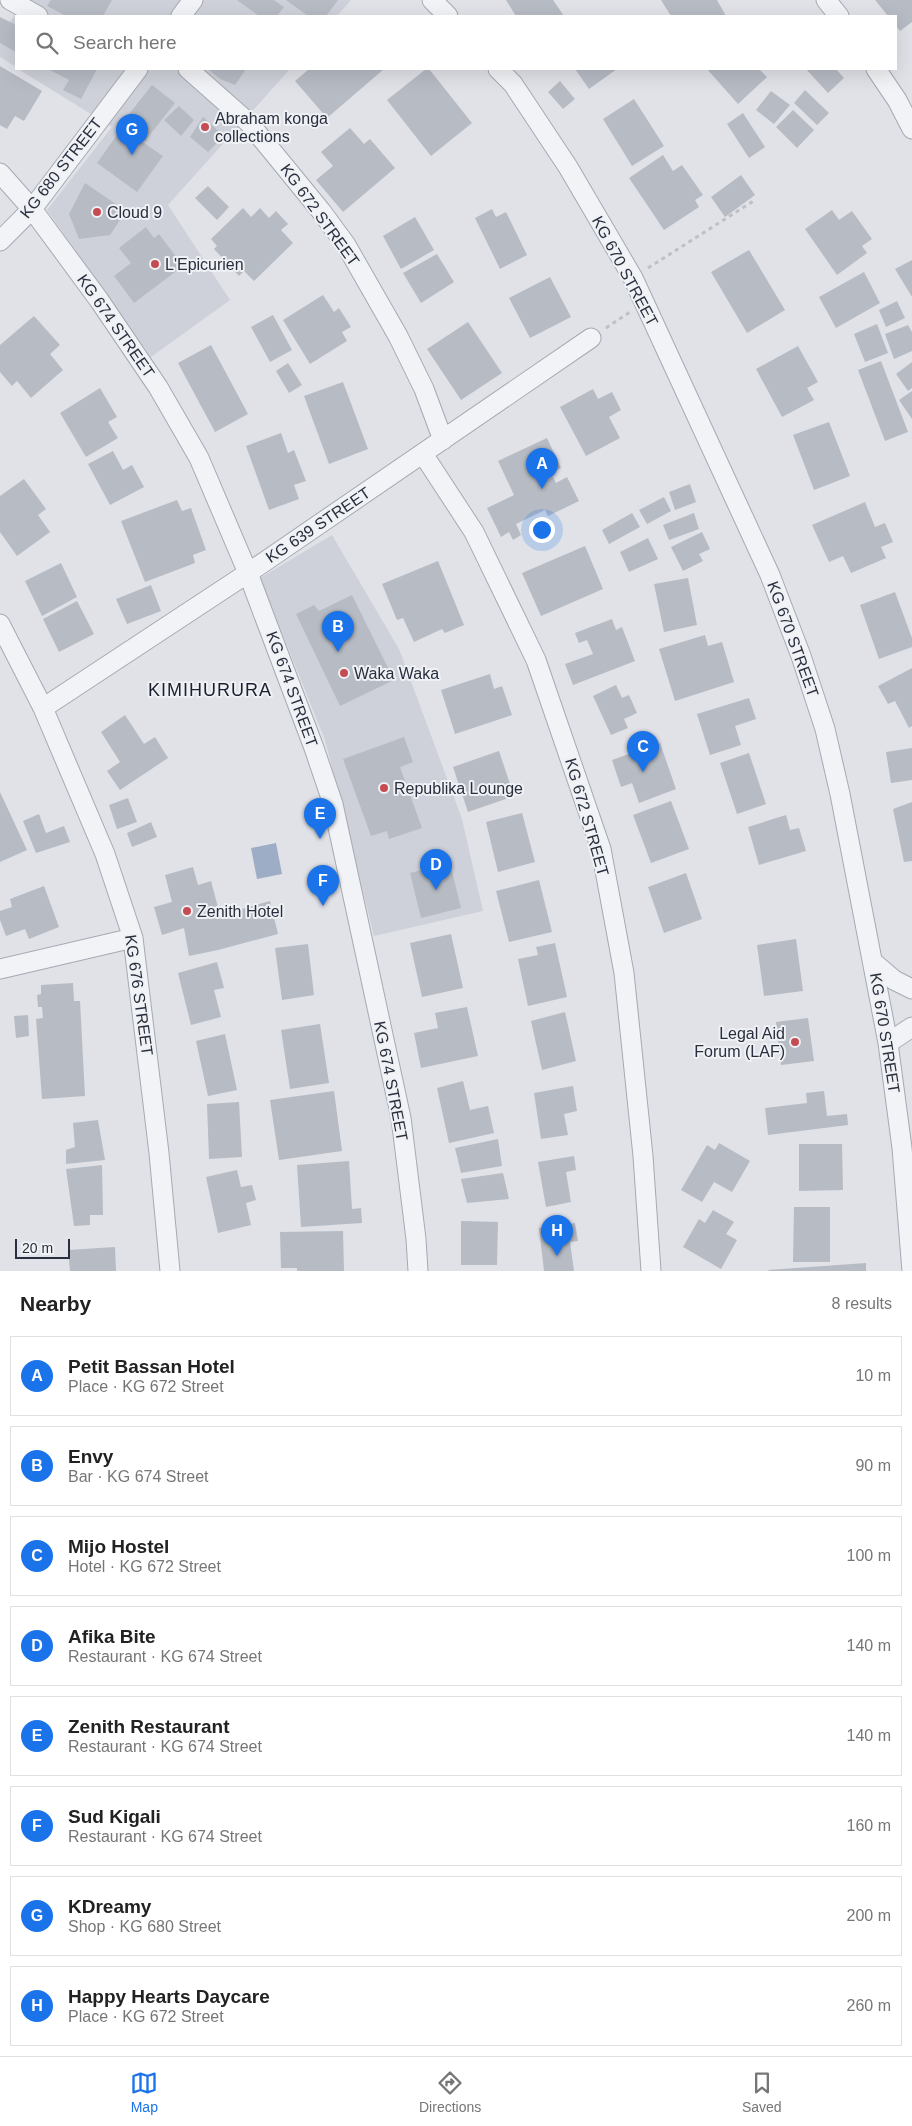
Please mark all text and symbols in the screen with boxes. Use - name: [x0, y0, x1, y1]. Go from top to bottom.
- search box: [15, 15, 897, 70]
- icon: search: [33, 29, 61, 57]
- text: Search here: [73, 32, 177, 53]
- place label: Abraham konga collections: [215, 110, 328, 145]
- pin: G: [116, 114, 148, 155]
- street label: KG 680 STREET: [17, 115, 105, 221]
- marker: Abraham konga collections: [199, 121, 211, 133]
- street label: KG 672 STREET: [277, 161, 363, 269]
- place label: Cloud 9: [107, 204, 162, 221]
- marker: Cloud 9: [91, 206, 103, 218]
- street label: KG 670 STREET: [589, 213, 661, 329]
- place label: L'Epicurien: [165, 256, 244, 273]
- marker: L'Epicurien: [149, 258, 161, 270]
- street label: KG 674 STREET: [74, 271, 158, 381]
- pin: A: [526, 448, 558, 489]
- street label: KG 639 STREET: [263, 484, 373, 566]
- your location: [529, 517, 555, 543]
- street label: KG 670 STREET: [764, 579, 822, 699]
- pin: B: [322, 611, 354, 652]
- street label: KG 674 STREET: [263, 629, 321, 749]
- place label: Waka Waka: [354, 665, 439, 682]
- marker: Waka Waka: [338, 667, 350, 679]
- district label: KIMIHURURA: [148, 680, 272, 700]
- pin: C: [627, 731, 659, 772]
- street label: KG 672 STREET: [562, 756, 612, 878]
- place label: Republika Lounge: [394, 780, 523, 797]
- marker: Republika Lounge: [378, 782, 390, 794]
- pin: E: [304, 798, 336, 839]
- pin: D: [420, 849, 452, 890]
- pin: F: [307, 865, 339, 906]
- place label: Zenith Hotel: [197, 903, 283, 920]
- marker: Zenith Hotel: [181, 905, 193, 917]
- street label: KG 676 STREET: [122, 933, 156, 1057]
- street label: KG 670 STREET: [867, 972, 903, 1095]
- street label: KG 674 STREET: [371, 1020, 411, 1143]
- place label: Legal Aid Forum (LAF): [694, 1025, 785, 1060]
- marker: Legal Aid Forum (LAF): [789, 1036, 801, 1048]
- pin: H: [541, 1215, 573, 1256]
- scale bar: [15, 1236, 70, 1259]
- text: 20 m: [22, 1240, 53, 1256]
- text: Nearby: [20, 1292, 91, 1315]
- text: 8 results: [832, 1295, 892, 1312]
- text: Petit Bassan Hotel: [68, 1356, 235, 1377]
- text: A: [31, 1367, 43, 1384]
- text: 10 m: [855, 1367, 891, 1384]
- text: Place · KG 672 Street: [68, 1378, 224, 1395]
- text: Envy: [68, 1446, 113, 1467]
- text: B: [31, 1457, 43, 1474]
- text: 90 m: [855, 1457, 891, 1474]
- text: Bar · KG 674 Street: [68, 1468, 209, 1485]
- text: Mijo Hostel: [68, 1536, 169, 1557]
- text: C: [31, 1547, 43, 1564]
- text: 100 m: [847, 1547, 891, 1564]
- text: Hotel · KG 672 Street: [68, 1558, 221, 1575]
- text: Afika Bite: [68, 1626, 156, 1647]
- text: D: [31, 1637, 43, 1654]
- text: 140 m: [847, 1637, 891, 1654]
- text: Restaurant · KG 674 Street: [68, 1648, 262, 1665]
- text: Zenith Restaurant: [68, 1716, 230, 1737]
- text: E: [32, 1727, 42, 1744]
- text: 140 m: [847, 1727, 891, 1744]
- text: Restaurant · KG 674 Street: [68, 1738, 262, 1755]
- text: Sud Kigali: [68, 1806, 161, 1827]
- text: F: [32, 1817, 42, 1834]
- text: 160 m: [847, 1817, 891, 1834]
- text: Restaurant · KG 674 Street: [68, 1828, 262, 1845]
- text: KDreamy: [68, 1896, 151, 1917]
- text: G: [31, 1907, 43, 1924]
- text: 200 m: [847, 1907, 891, 1924]
- text: Shop · KG 680 Street: [68, 1918, 221, 1935]
- text: Happy Hearts Daycare: [68, 1986, 270, 2007]
- text: H: [31, 1997, 43, 2014]
- text: 260 m: [847, 1997, 891, 2014]
- text: Place · KG 672 Street: [68, 2008, 224, 2025]
- tab: Map: [130, 2069, 158, 2115]
- tab: Directions: [419, 2069, 481, 2115]
- tab: Saved: [742, 2069, 782, 2115]

